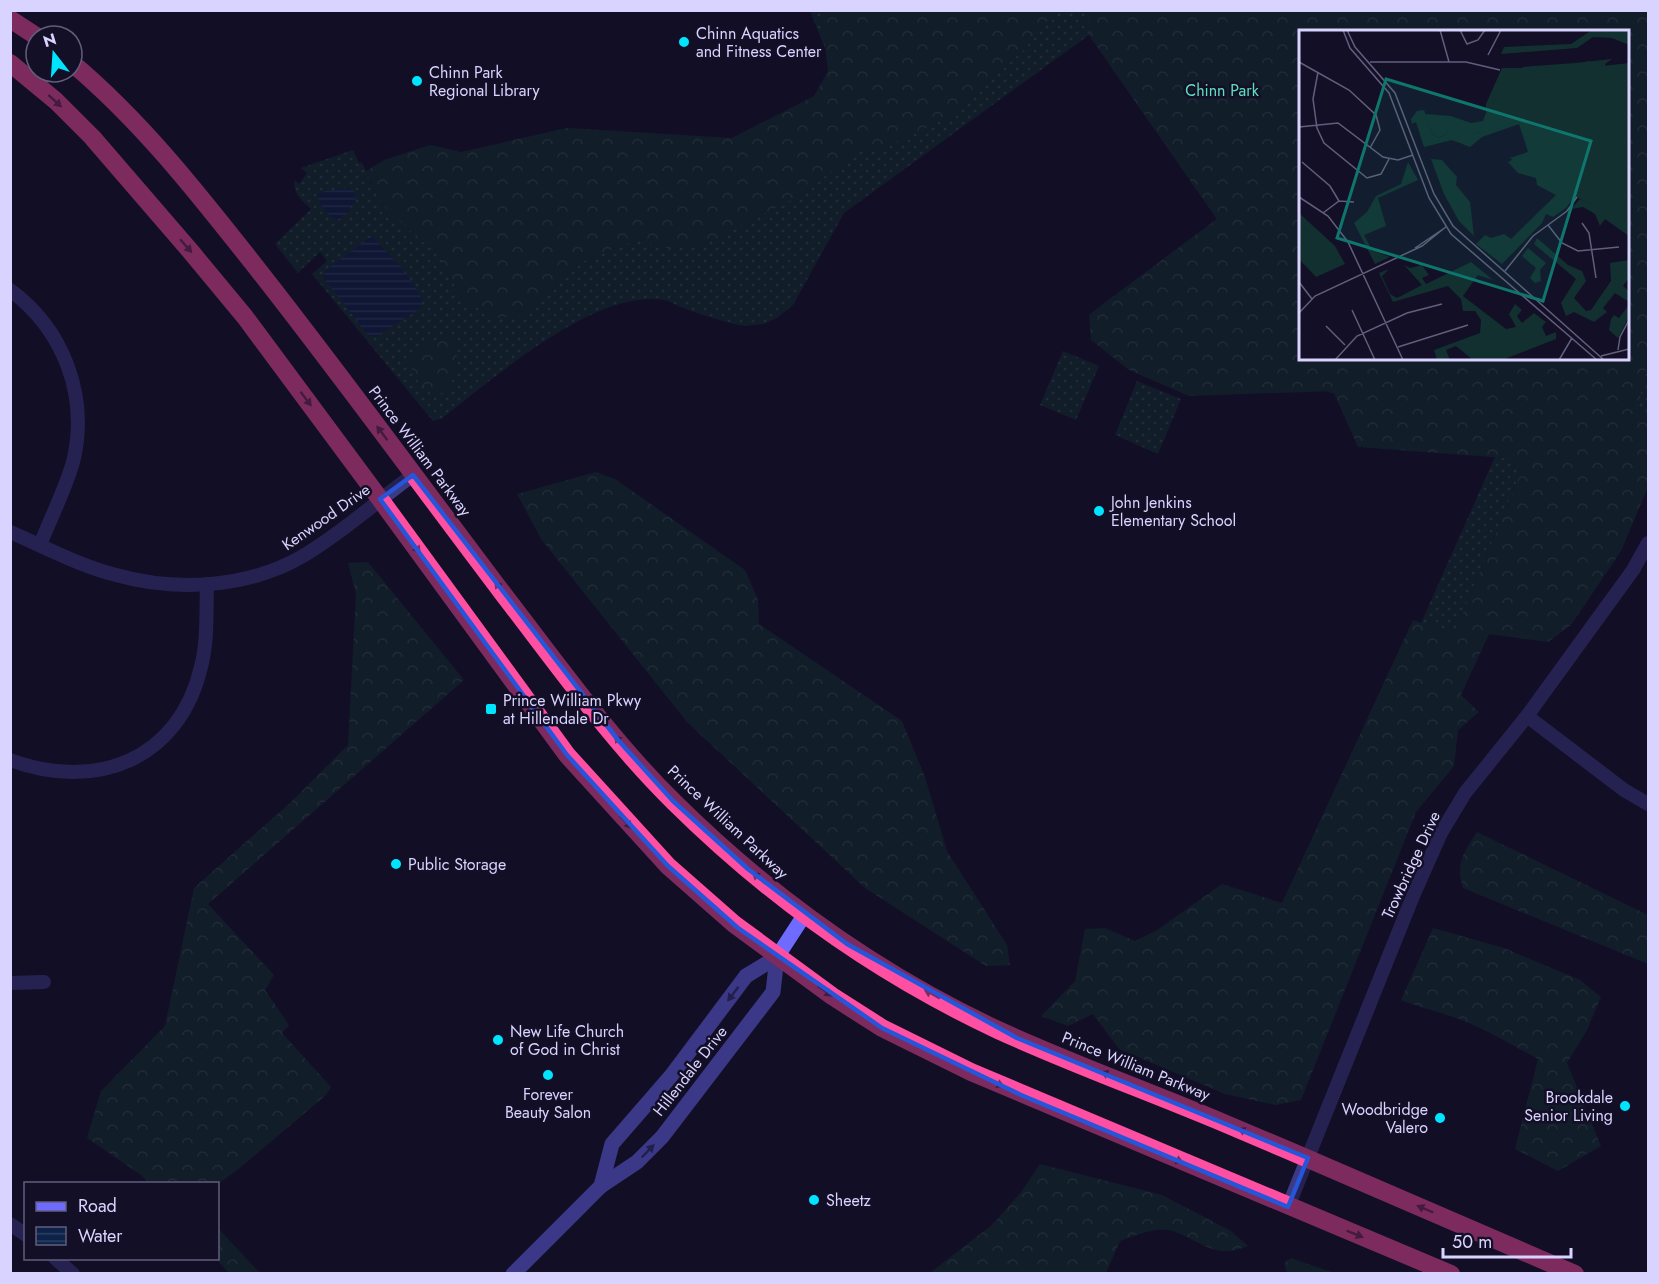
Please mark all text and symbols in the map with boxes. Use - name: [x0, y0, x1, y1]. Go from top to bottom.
- place label: Chinn Aquatics and Fitness Center: [696, 22, 822, 63]
- north arrow: [24, 24, 84, 84]
- text: N: [40, 27, 59, 53]
- inset map: [1299, 30, 1629, 360]
- marker: Chinn Aquatics and Fitness Center: [677, 35, 691, 49]
- place label: Chinn Park Regional Library: [429, 61, 540, 102]
- marker: Chinn Park Regional Library: [410, 74, 424, 88]
- park label: Chinn Park: [1185, 79, 1260, 102]
- one-way arrow: [48, 94, 63, 108]
- one-way arrow: [179, 238, 192, 253]
- street label: Prince William Parkway: [363, 381, 477, 522]
- one-way arrow: [300, 391, 312, 407]
- one-way arrow: [376, 425, 388, 441]
- street label: Kenwood Drive: [277, 478, 375, 556]
- place label: John Jenkins Elementary School: [1109, 491, 1236, 532]
- marker: John Jenkins Elementary School: [1092, 504, 1106, 518]
- one-way arrow: [409, 537, 421, 553]
- one-way arrow: [494, 581, 506, 596]
- place label: Prince William Pkwy at Hillendale Dr: [503, 689, 642, 730]
- marker: Prince William Pkwy at Hillendale Dr: [484, 702, 498, 716]
- one-way arrow: [614, 735, 627, 750]
- street label: Prince William Parkway: [662, 760, 794, 885]
- street label: Trowbridge Drive: [1376, 807, 1446, 923]
- one-way arrow: [619, 814, 632, 829]
- place label: Public Storage: [408, 853, 506, 876]
- marker: Public Storage: [389, 857, 403, 871]
- one-way arrow: [751, 872, 767, 885]
- one-way arrow: [817, 984, 832, 996]
- one-way arrow: [727, 986, 739, 1002]
- one-way arrow: [923, 989, 940, 999]
- place label: New Life Church of God in Christ: [510, 1020, 624, 1061]
- street label: Hillendale Drive: [647, 1021, 733, 1121]
- street label: Prince William Parkway: [1058, 1026, 1214, 1107]
- marker: New Life Church of God in Christ: [491, 1033, 505, 1047]
- marker: Forever Beauty Salon: [541, 1068, 555, 1082]
- one-way arrow: [1099, 1070, 1117, 1080]
- one-way arrow: [987, 1079, 1004, 1088]
- place label: Forever Beauty Salon: [505, 1083, 591, 1124]
- place label: Brookdale Senior Living: [1524, 1086, 1613, 1127]
- place label: Woodbridge Valero: [1342, 1098, 1428, 1139]
- marker: Brookdale Senior Living: [1618, 1099, 1632, 1113]
- marker: Woodbridge Valero: [1433, 1111, 1447, 1125]
- one-way arrow: [1236, 1127, 1254, 1137]
- one-way arrow: [641, 1144, 655, 1159]
- one-way arrow: [1167, 1154, 1185, 1164]
- legend: [24, 1182, 219, 1260]
- place label: Sheetz: [826, 1189, 871, 1212]
- text: Road: [78, 1193, 117, 1219]
- marker: Sheetz: [807, 1193, 821, 1207]
- one-way arrow: [1416, 1204, 1434, 1213]
- scale bar: [1443, 1221, 1570, 1259]
- text: Water: [78, 1223, 123, 1249]
- one-way arrow: [1347, 1229, 1365, 1239]
- text: 50 m: [1452, 1229, 1492, 1255]

